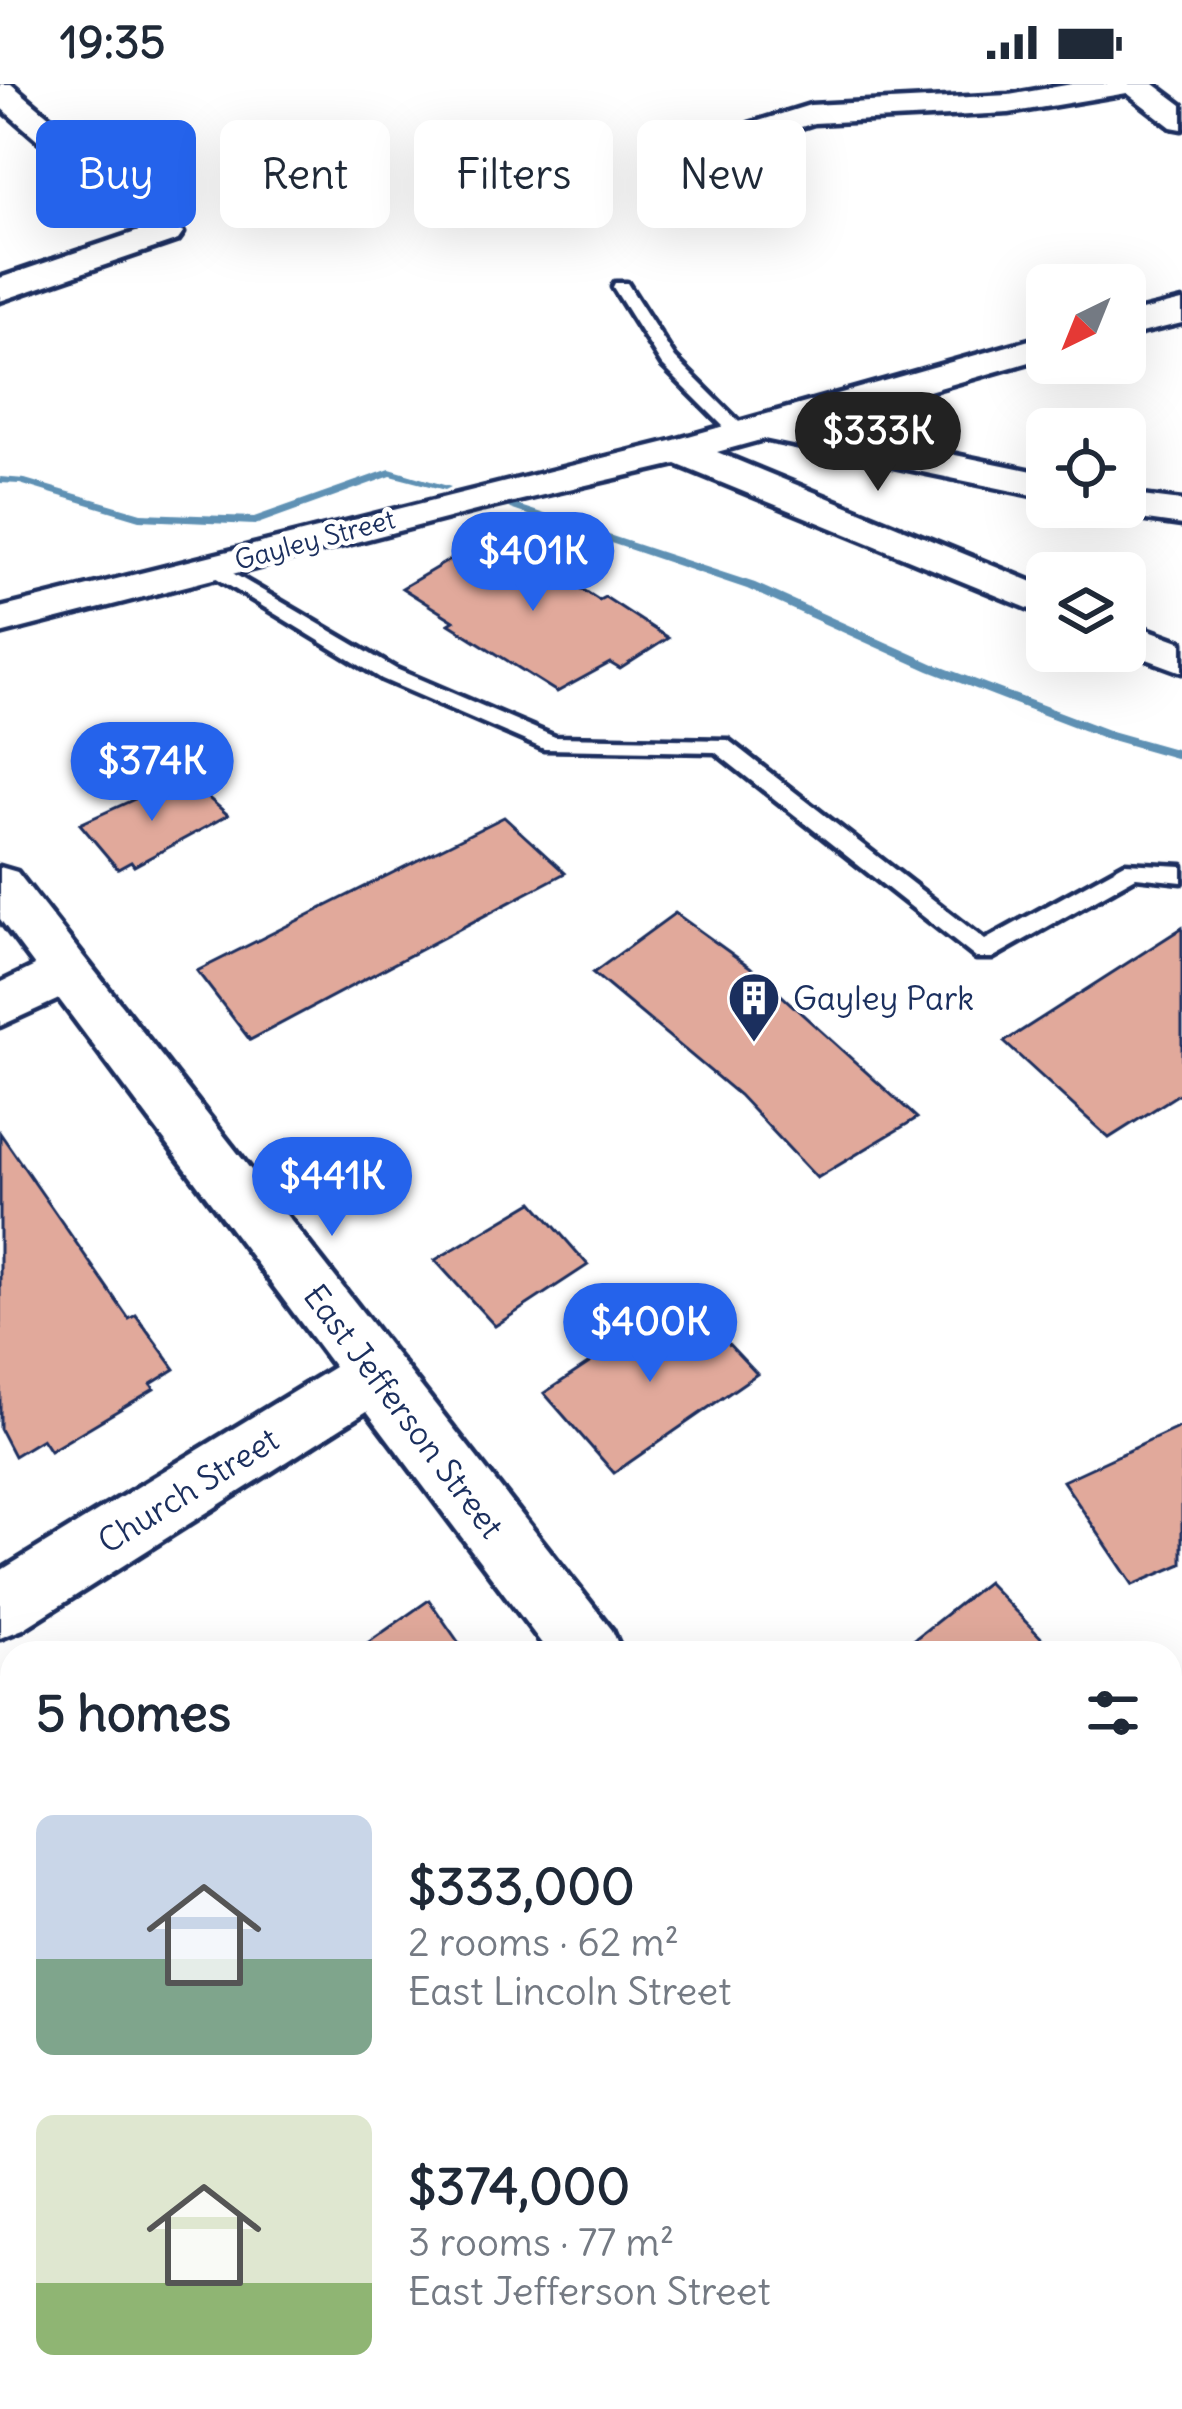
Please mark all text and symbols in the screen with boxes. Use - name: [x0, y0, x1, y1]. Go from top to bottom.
- text: 19:35: [60, 14, 165, 70]
- chip: Buy: [36, 120, 196, 228]
- chip: Rent: [220, 120, 390, 228]
- chip: Filters: [414, 120, 613, 228]
- chip: New: [637, 120, 806, 228]
- north arrow: [1026, 264, 1146, 384]
- map controls: [1026, 264, 1146, 672]
- pin: $333K: [794, 392, 962, 494]
- text: $333K: [822, 406, 934, 455]
- button: locate: [1026, 408, 1146, 528]
- street label: Gayley Street: [231, 501, 399, 577]
- pin: $401K: [449, 512, 617, 614]
- text: $401K: [478, 526, 588, 575]
- button: layers: [1026, 552, 1146, 672]
- pin: $374K: [68, 722, 236, 824]
- text: $374K: [98, 736, 206, 785]
- building icon: Gayley Park: [726, 970, 782, 1044]
- place label: Gayley Park: [793, 977, 974, 1019]
- pin: $441K: [248, 1137, 416, 1239]
- text: $441K: [279, 1151, 385, 1200]
- street label: East Jefferson Street: [295, 1276, 513, 1546]
- pin: $400K: [566, 1283, 734, 1385]
- text: $400K: [590, 1297, 710, 1346]
- street label: Church Street: [90, 1418, 286, 1562]
- icon: filters: [1080, 1680, 1146, 1746]
- text: 5 homes: [36, 1681, 231, 1745]
- text: $333,000: [408, 1854, 635, 1918]
- icon: home: [132, 1863, 276, 2007]
- text: 2 rooms · 62 m²: [408, 1918, 679, 1967]
- text: East Lincoln Street: [408, 1967, 731, 2016]
- text: $374,000: [408, 2154, 630, 2218]
- icon: home: [132, 2163, 276, 2307]
- text: 3 rooms · 77 m²: [408, 2218, 674, 2267]
- text: East Jefferson Street: [408, 2267, 771, 2316]

